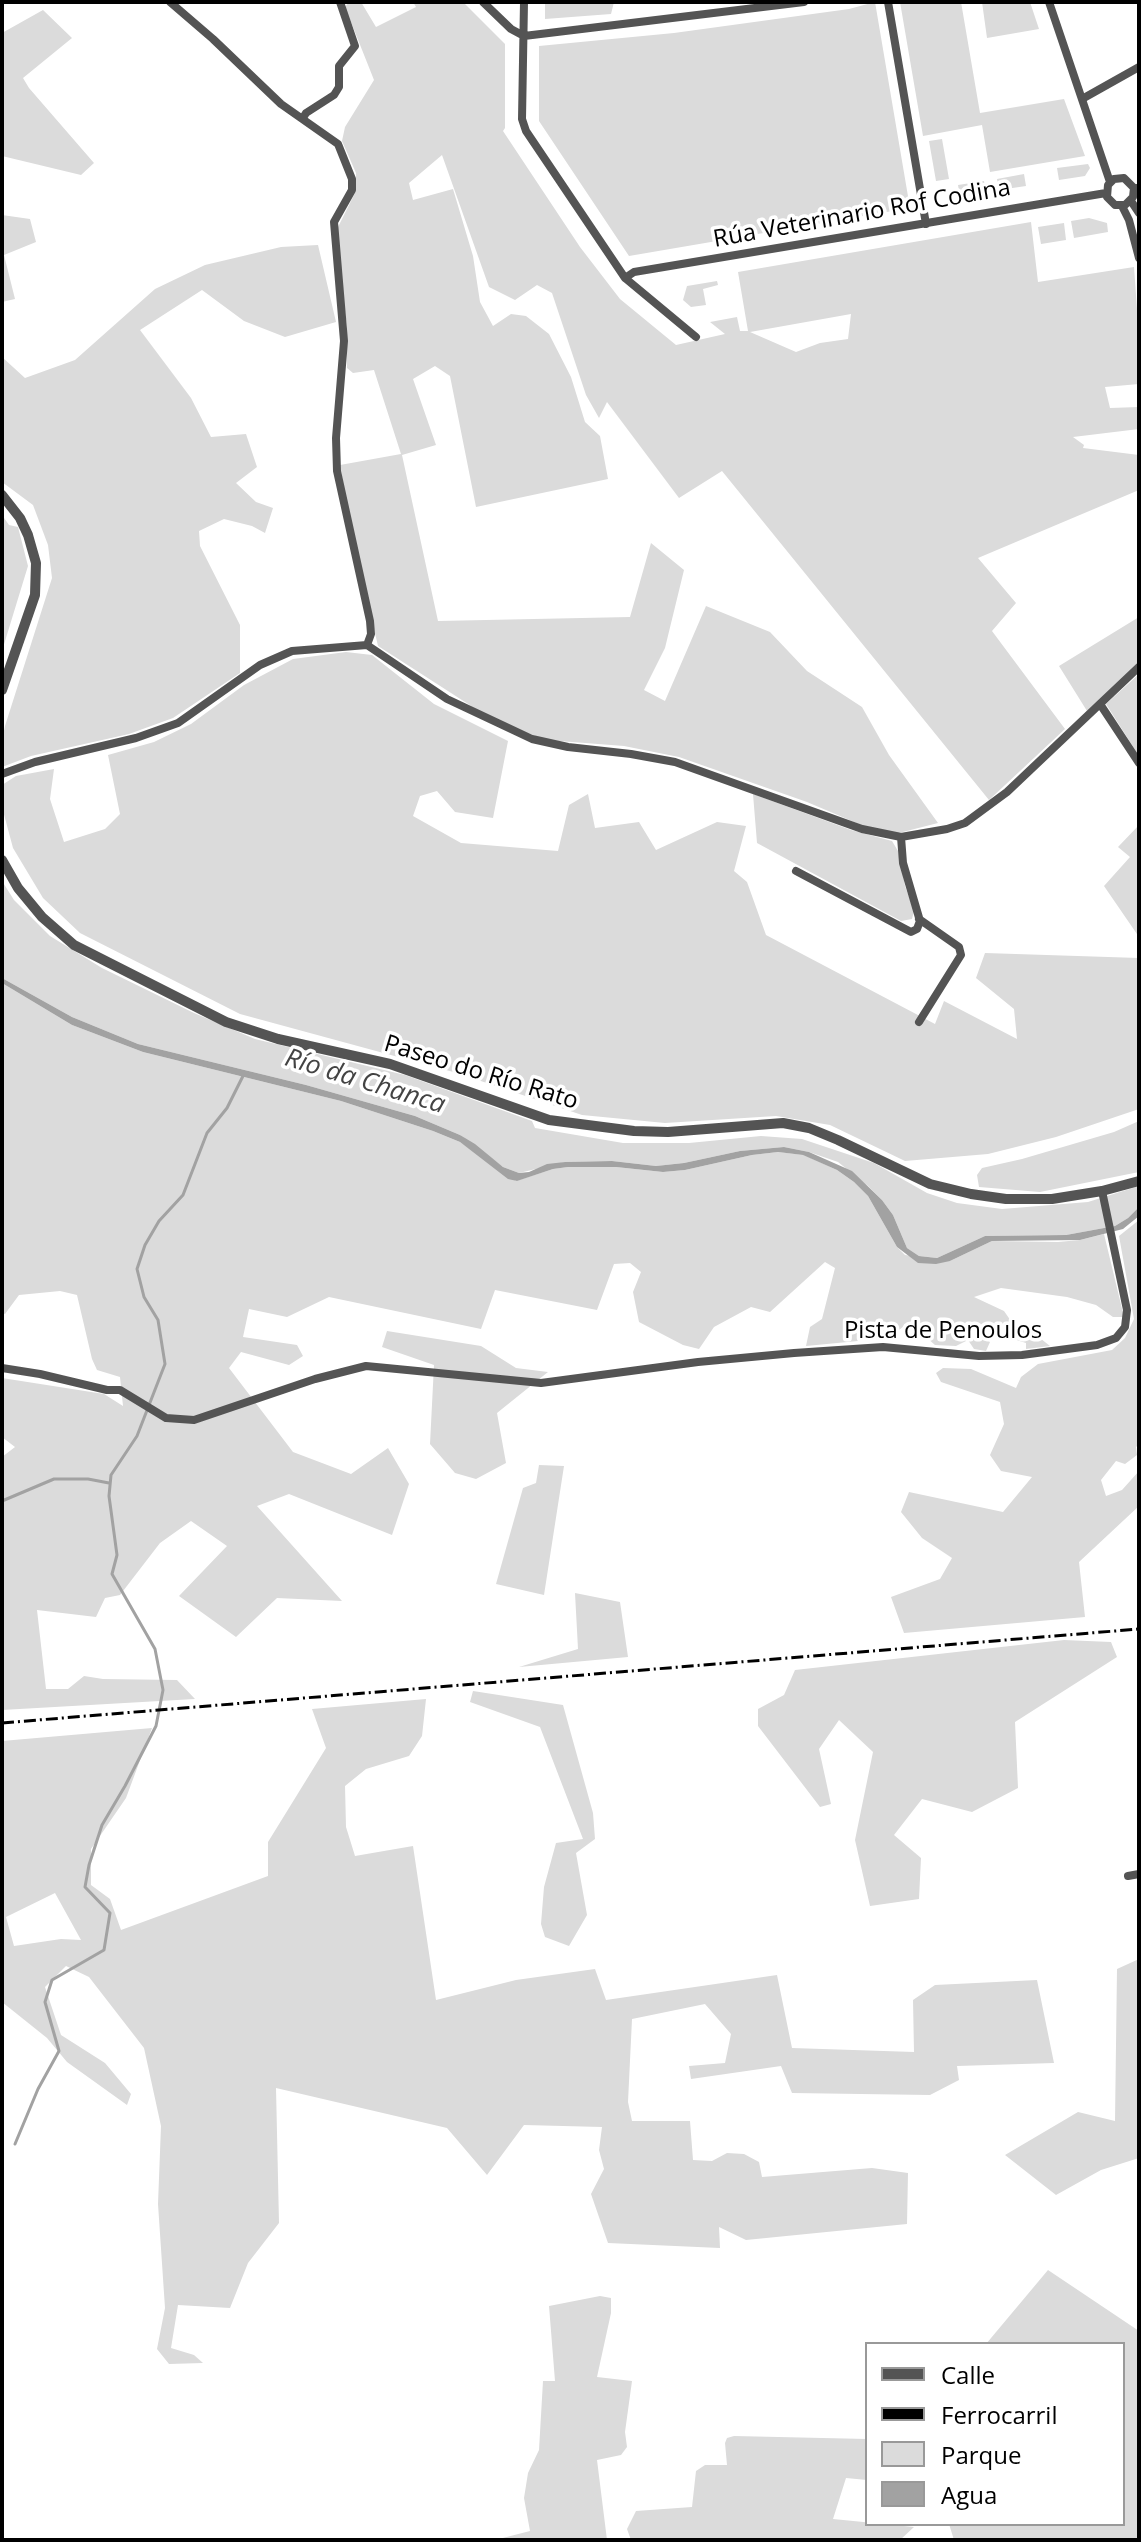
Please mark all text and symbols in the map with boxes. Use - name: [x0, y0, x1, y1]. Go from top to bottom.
- street label: Rúa Veterinario Rof Codina: [711, 174, 1013, 254]
- street label: Paseo do Río Rato: [380, 1030, 582, 1116]
- water label: Río da Chanca: [281, 1043, 449, 1121]
- street label: Pista de Penoulos: [844, 1317, 1042, 1345]
- legend: [865, 2342, 1125, 2526]
- text: Calle: [941, 2358, 995, 2391]
- text: Ferrocarril: [941, 2398, 1057, 2431]
- text: Parque: [941, 2438, 1021, 2471]
- text: Agua: [941, 2478, 997, 2511]

